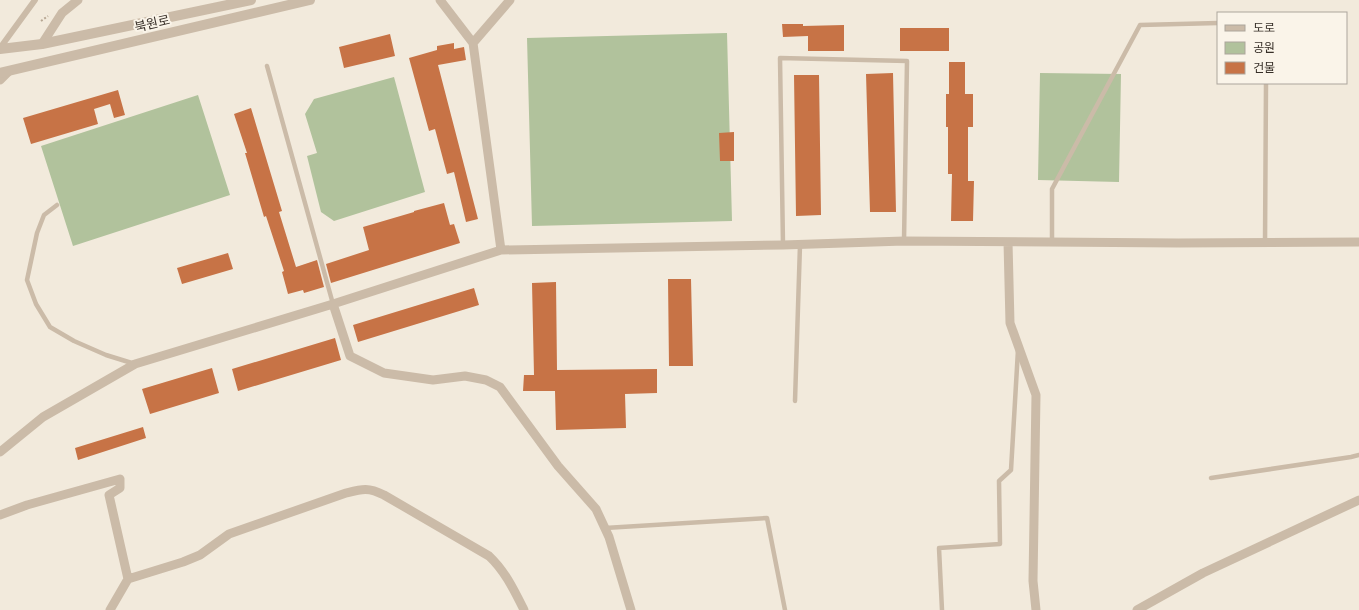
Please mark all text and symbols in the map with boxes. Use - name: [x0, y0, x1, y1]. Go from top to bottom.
- street label: 북원로: [133, 12, 171, 35]
- legend: [1217, 12, 1347, 84]
- text: 도로: [1253, 21, 1275, 35]
- text: 공원: [1253, 41, 1275, 55]
- text: 건물: [1253, 61, 1275, 75]

